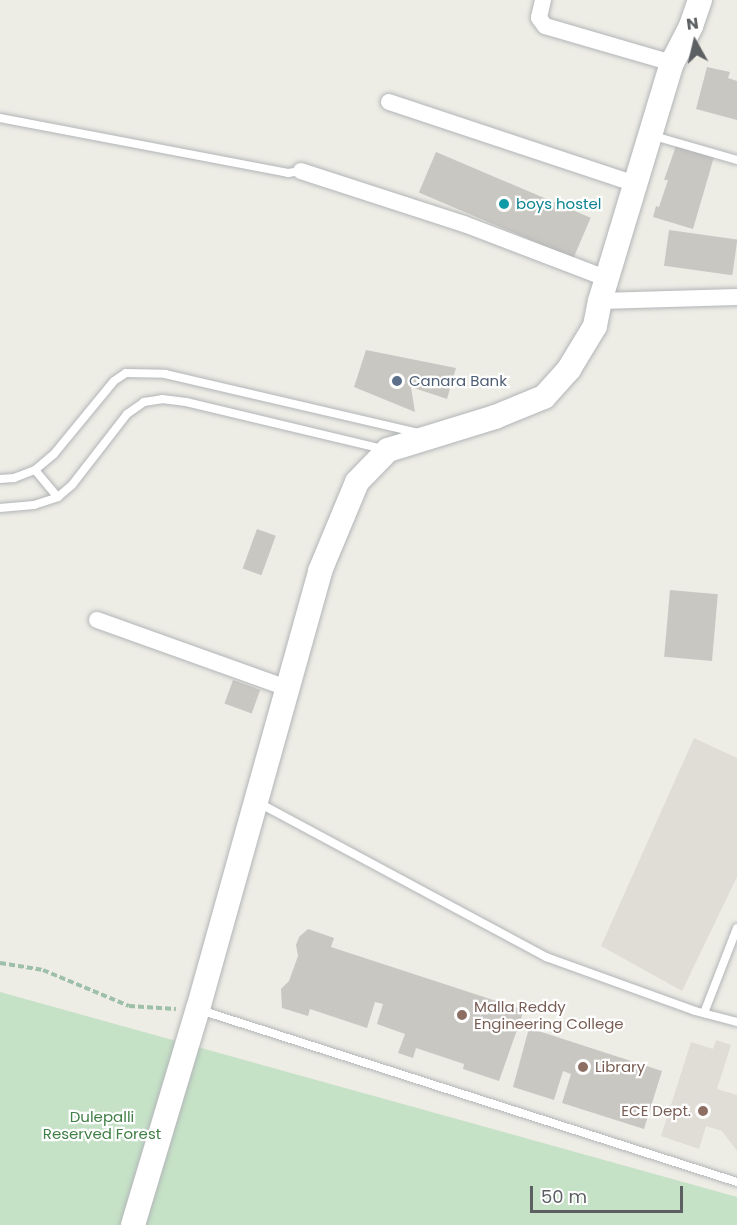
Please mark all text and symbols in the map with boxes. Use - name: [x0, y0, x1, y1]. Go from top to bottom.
- text: N: [685, 11, 700, 36]
- north arrow: [665, 12, 725, 72]
- place label: boys hostel: [516, 195, 601, 213]
- marker: boys hostel: [497, 197, 511, 211]
- place label: Canara Bank: [409, 372, 507, 390]
- marker: Canara Bank: [390, 374, 404, 388]
- place label: Malla Reddy Engineering College: [474, 997, 624, 1032]
- marker: Malla Reddy Engineering College: [455, 1008, 469, 1022]
- place label: Library: [595, 1058, 645, 1076]
- marker: Library: [576, 1060, 590, 1074]
- place label: ECE Dept.: [621, 1102, 691, 1120]
- marker: ECE Dept.: [696, 1104, 710, 1118]
- park label: Dulepalli Reserved Forest: [43, 1107, 161, 1142]
- scale bar: [533, 1174, 686, 1212]
- text: 50 m: [541, 1184, 587, 1209]

